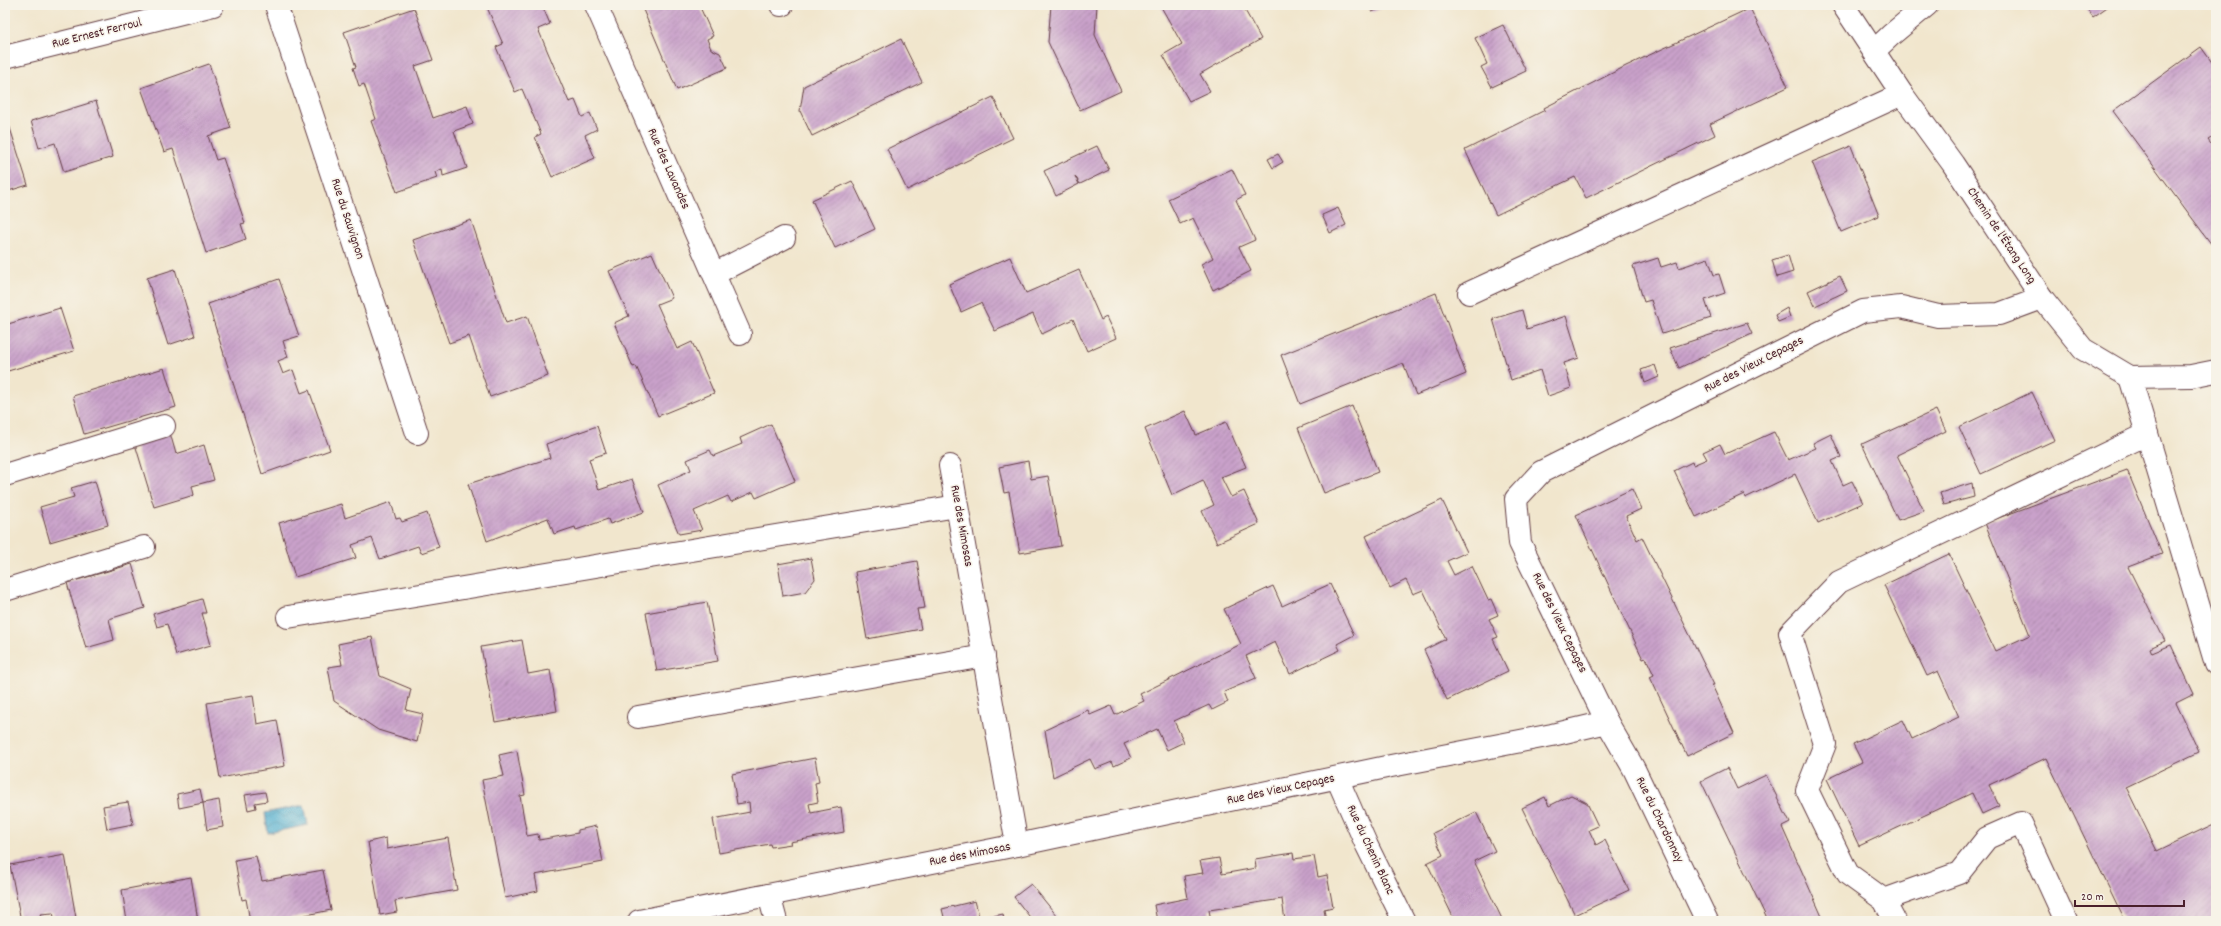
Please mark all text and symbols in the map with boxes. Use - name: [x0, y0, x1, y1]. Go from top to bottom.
- street label: Rue Ernest Ferroul: [50, 14, 144, 54]
- street label: Rue des Lavandes: [642, 125, 694, 213]
- street label: Rue du Sauvignon: [325, 176, 369, 262]
- street label: Chemin de l'Étang Long: [1961, 184, 2041, 288]
- street label: Rue des Vieux Cepages: [1701, 332, 1807, 398]
- street label: Rue des Mimosas: [944, 484, 978, 568]
- street label: Rue des Vieux Cepages: [1526, 570, 1592, 676]
- street label: Rue des Vieux Cepages: [1225, 769, 1337, 811]
- street label: Rue du Chardonnay: [1630, 774, 1688, 867]
- street label: Rue du Chenin Blanc: [1341, 802, 1399, 898]
- street label: Rue des Mimosas: [928, 838, 1012, 872]
- scale bar: [2075, 882, 2184, 908]
- text: 20 m: [2081, 889, 2104, 906]

